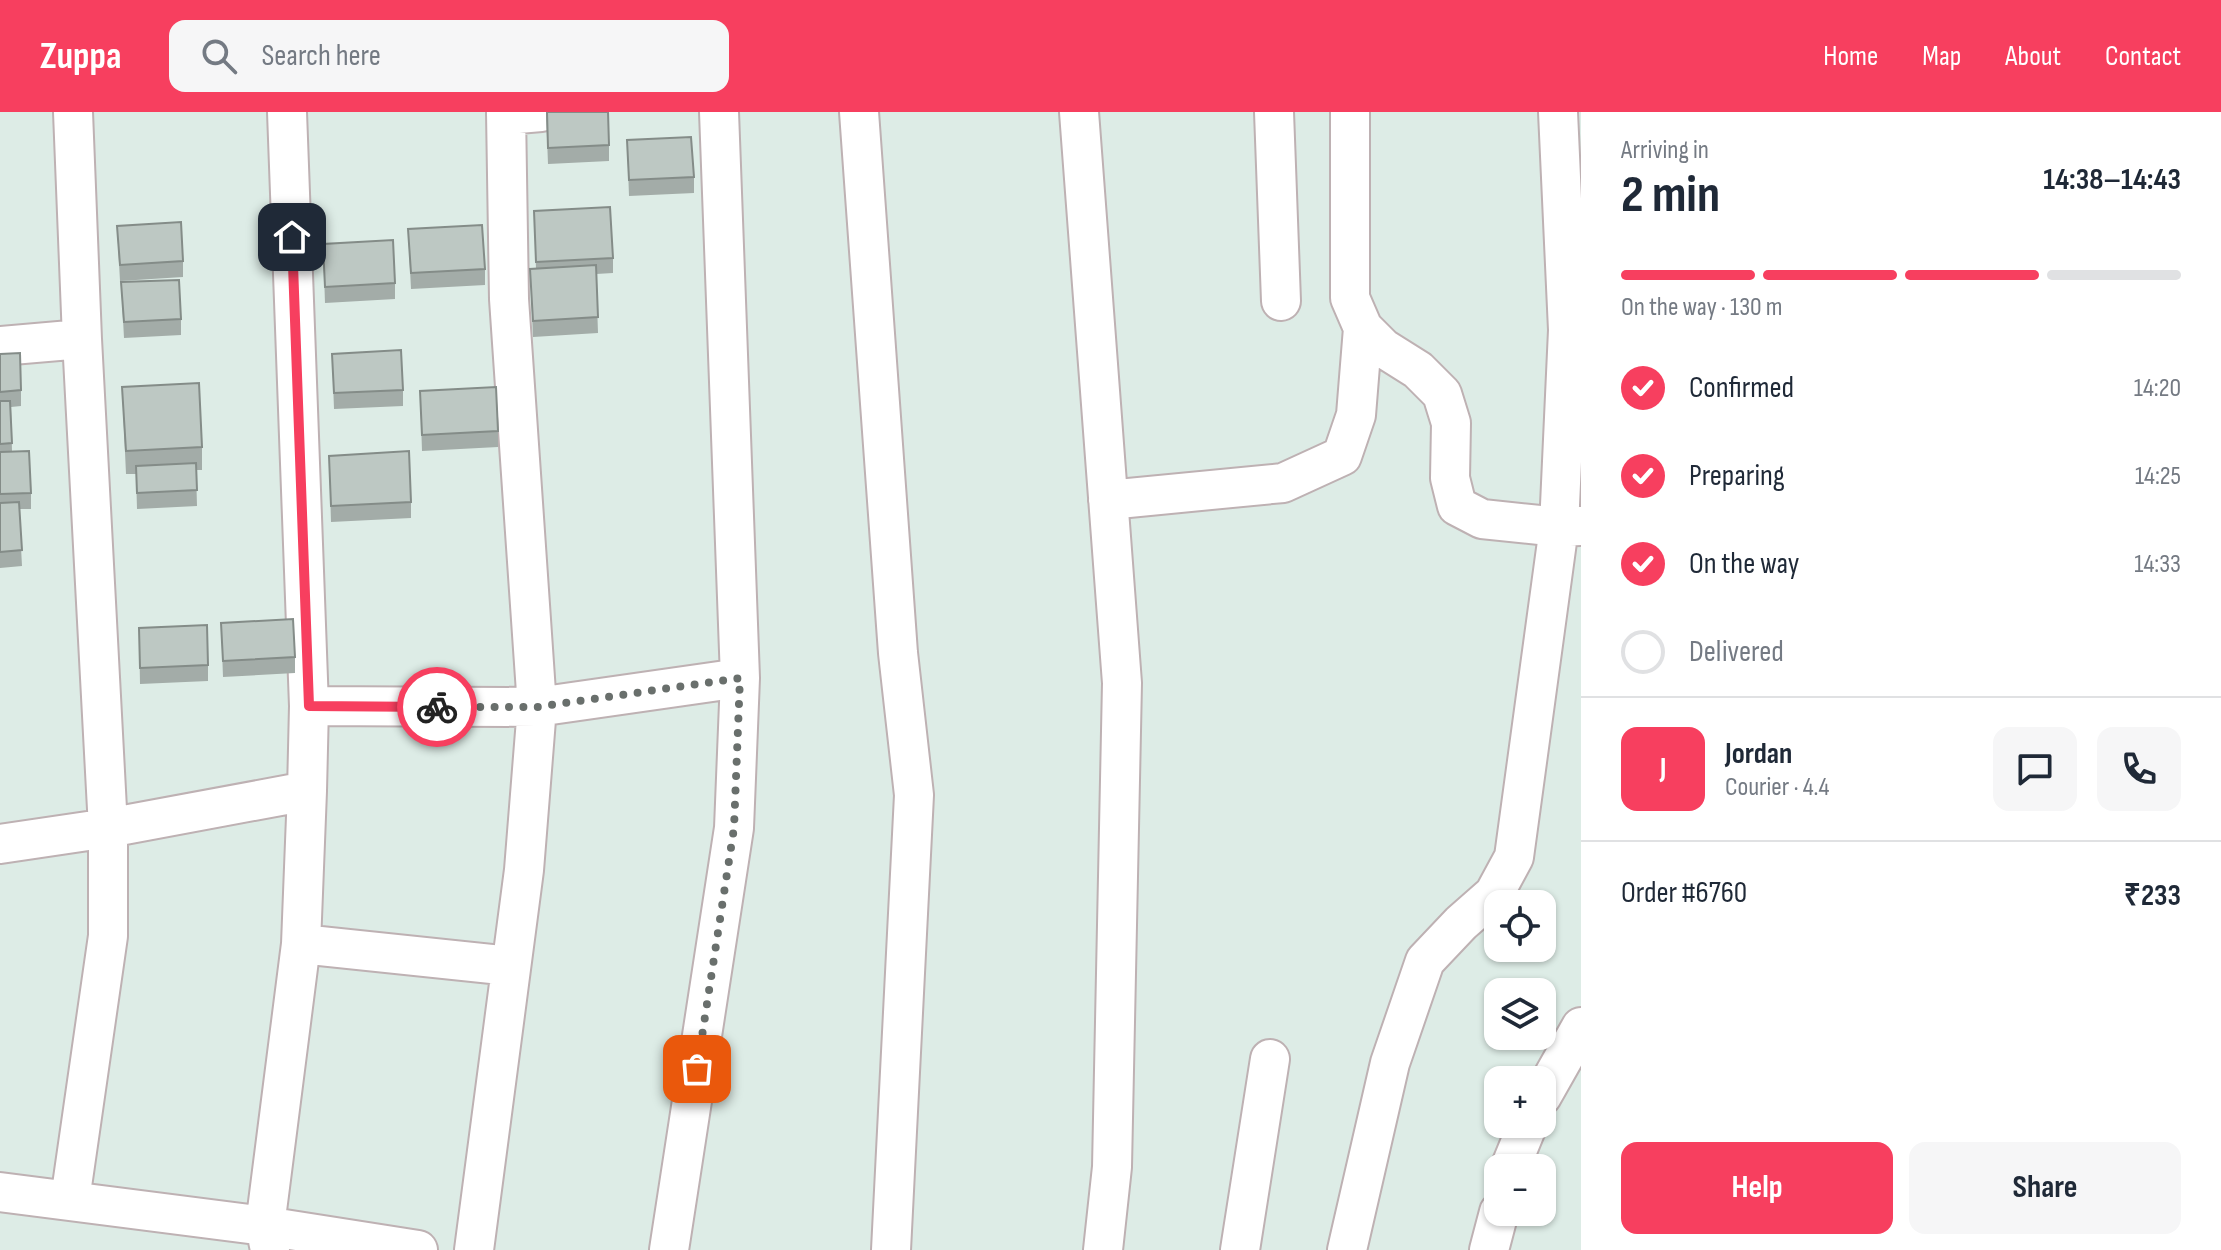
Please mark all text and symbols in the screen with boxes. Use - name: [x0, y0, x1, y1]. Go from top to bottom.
- search box: [169, 20, 729, 92]
- text: Zuppa: [40, 34, 121, 79]
- icon: search: [197, 34, 241, 78]
- text: Search here: [261, 38, 381, 74]
- text: Home: [1823, 40, 1878, 73]
- text: Map: [1922, 40, 1961, 73]
- text: About: [2005, 40, 2061, 73]
- text: Contact: [2105, 40, 2181, 73]
- text: Arriving in: [1621, 135, 1709, 166]
- text: 14:38–14:43: [2043, 162, 2181, 198]
- text: 2 min: [1621, 164, 1720, 227]
- pin: [258, 203, 326, 271]
- icon: home: [270, 215, 314, 259]
- text: On the way · 130 m: [1621, 292, 1783, 323]
- icon: check: [1621, 366, 1665, 410]
- text: Confirmed: [1689, 370, 1794, 406]
- text: 14:20: [2134, 373, 2181, 404]
- icon: check: [1621, 454, 1665, 498]
- text: Preparing: [1689, 458, 1785, 494]
- text: 14:25: [2135, 461, 2181, 492]
- icon: check: [1621, 542, 1665, 586]
- text: On the way: [1689, 546, 1799, 582]
- text: 14:33: [2134, 549, 2181, 580]
- text: Delivered: [1689, 634, 1784, 670]
- courier: [397, 667, 477, 747]
- icon: bike: [415, 685, 459, 729]
- button: chat: [1993, 727, 2077, 811]
- button: phone: [2097, 727, 2181, 811]
- text: Jordan: [1725, 736, 1792, 772]
- text: J: [1660, 751, 1666, 787]
- text: Courier · 4.4: [1725, 772, 1829, 803]
- text: Order #6760: [1621, 875, 1747, 911]
- text: ₹233: [2124, 878, 2181, 914]
- map controls: [1484, 890, 1556, 1226]
- button: locate: [1484, 890, 1556, 962]
- button: layers: [1484, 978, 1556, 1050]
- pin: [663, 1035, 731, 1103]
- icon: bag: [675, 1047, 719, 1091]
- button: +: [1484, 1066, 1556, 1138]
- button: Help: [1621, 1142, 1893, 1234]
- button: Share: [1909, 1142, 2181, 1234]
- button: −: [1484, 1154, 1556, 1226]

